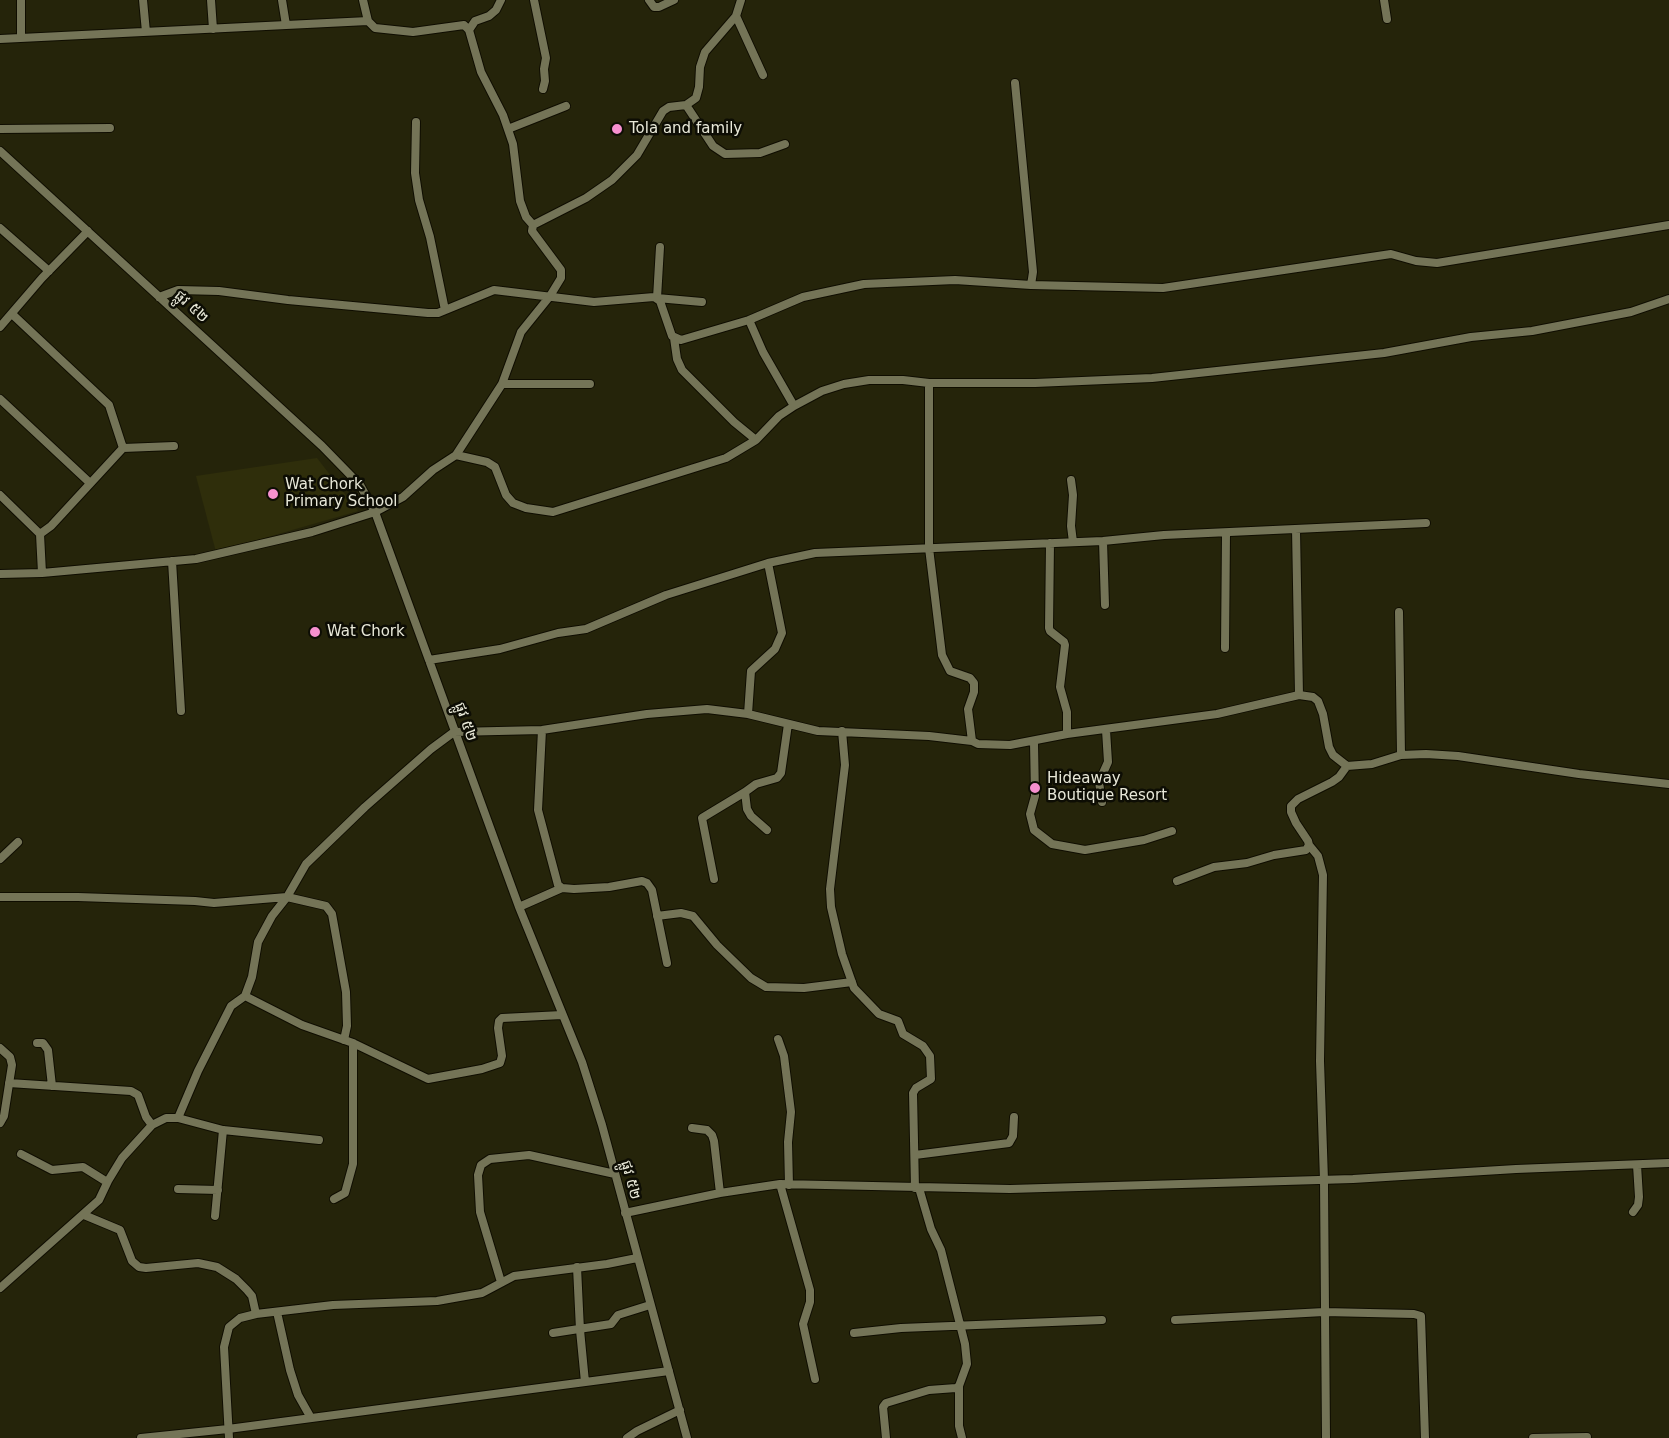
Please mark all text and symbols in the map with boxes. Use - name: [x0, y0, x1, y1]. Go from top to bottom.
- place label: Tola and family: [629, 120, 742, 138]
- marker: Tola and family: [610, 122, 624, 136]
- street label: ផ្លូវ ៥២: [170, 287, 212, 327]
- place label: Wat Chork Primary School: [285, 476, 398, 511]
- marker: Wat Chork Primary School: [266, 487, 280, 501]
- place label: Wat Chork: [327, 623, 405, 641]
- marker: Wat Chork: [308, 625, 322, 639]
- street label: ផ្លូវ ៥២: [450, 700, 480, 744]
- place label: Hideaway Boutique Resort: [1047, 770, 1167, 805]
- marker: Hideaway Boutique Resort: [1028, 781, 1042, 795]
- street label: ផ្លូវ ៥២: [616, 1158, 644, 1202]

